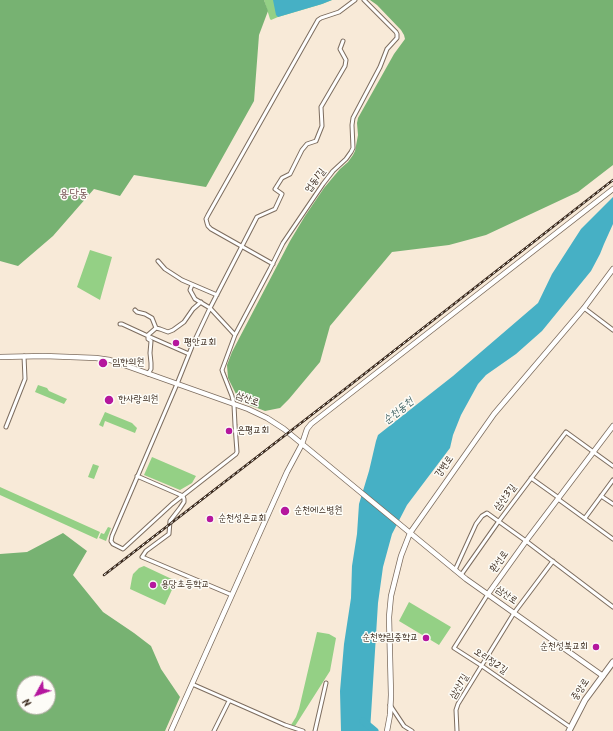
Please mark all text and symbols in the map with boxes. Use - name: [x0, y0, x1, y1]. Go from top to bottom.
- street label: 업동1길: [303, 166, 329, 196]
- district label: 용당동: [60, 188, 88, 202]
- place label: 평안교회: [184, 337, 216, 349]
- marker: 평안교회: [171, 338, 181, 348]
- marker: 임한의원: [97, 357, 109, 369]
- place label: 임한의원: [112, 357, 144, 369]
- street label: 삼산로: [234, 390, 260, 410]
- marker: 한사랑의원: [103, 394, 115, 406]
- place label: 한사랑의원: [118, 394, 158, 406]
- water label: 순천동천: [381, 396, 417, 428]
- place label: 은평교회: [237, 425, 269, 437]
- marker: 은평교회: [224, 426, 234, 436]
- street label: 강변로: [433, 454, 457, 480]
- street label: 삼산3길: [492, 482, 520, 514]
- marker: 순천에스병원: [279, 505, 291, 517]
- place label: 순천에스병원: [294, 505, 342, 517]
- place label: 순천성은교회: [218, 513, 266, 525]
- marker: 순천성은교회: [205, 514, 215, 524]
- street label: 환선로: [488, 549, 512, 575]
- place label: 용당초등학교: [161, 579, 209, 591]
- marker: 용당초등학교: [148, 580, 158, 590]
- street label: 삼산로: [493, 584, 519, 608]
- place label: 순천향림중학교: [362, 632, 418, 644]
- marker: 순천향림중학교: [421, 633, 431, 643]
- place label: 순천성북교회: [540, 641, 588, 653]
- marker: 순천성북교회: [591, 642, 601, 652]
- street label: 오리정2길: [471, 646, 509, 678]
- street label: 삼산1길: [448, 672, 472, 702]
- north arrow: [16, 675, 56, 715]
- street label: 중앙로: [569, 677, 593, 703]
- text: N: [18, 694, 37, 711]

